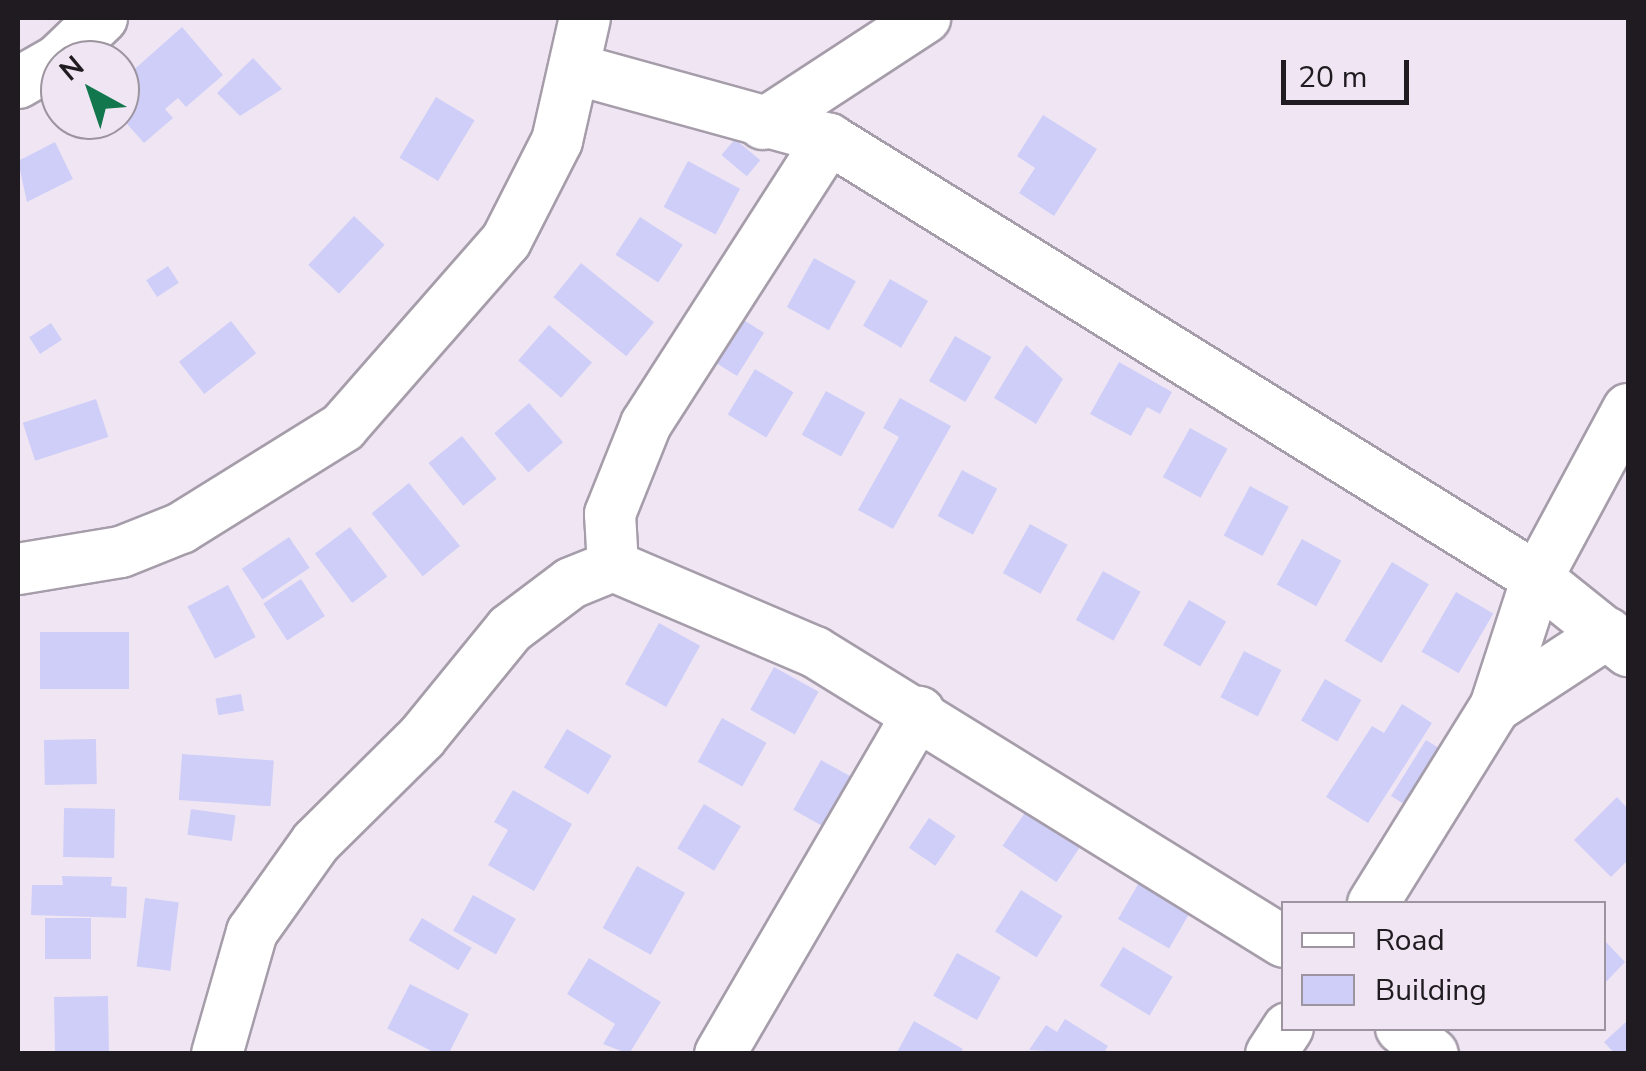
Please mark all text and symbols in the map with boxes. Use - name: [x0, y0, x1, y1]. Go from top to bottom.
- north arrow: [40, 40, 140, 140]
- scale bar: [1286, 40, 1414, 102]
- text: N: [52, 47, 92, 90]
- text: 20 m: [1298, 57, 1367, 98]
- legend: [1281, 901, 1606, 1031]
- text: Road: [1375, 920, 1445, 961]
- text: Building: [1375, 970, 1487, 1011]

